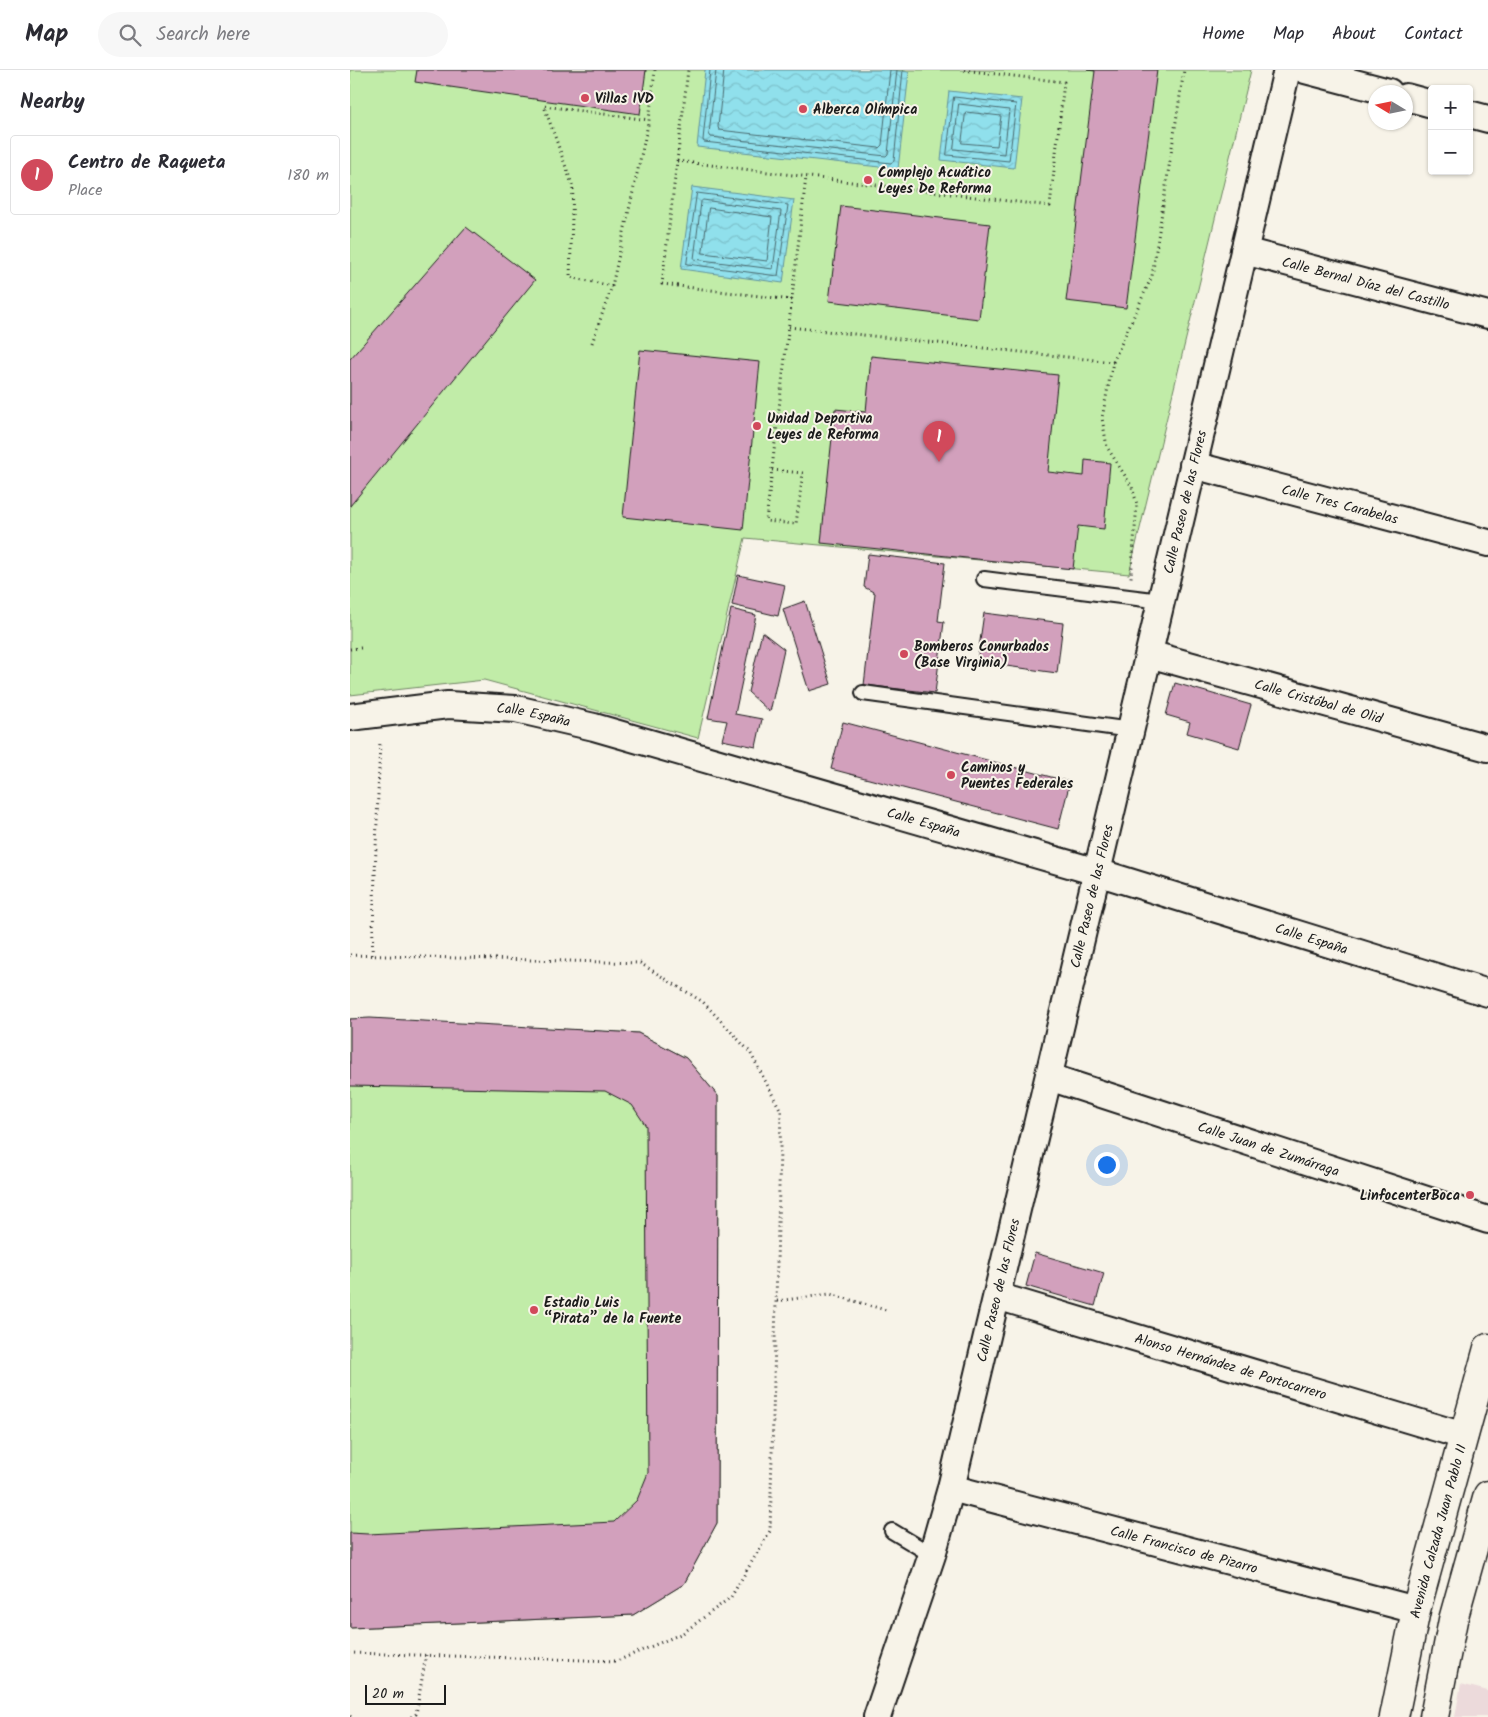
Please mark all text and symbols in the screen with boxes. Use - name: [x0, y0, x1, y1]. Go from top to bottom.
- search box: [98, 12, 448, 57]
- text: Map: [25, 15, 68, 54]
- text: Search here: [156, 20, 250, 50]
- text: Home: [1202, 20, 1245, 49]
- text: Map: [1273, 20, 1304, 49]
- text: About: [1332, 20, 1376, 49]
- text: Contact: [1404, 20, 1463, 49]
- icon: search: [116, 21, 144, 49]
- north arrow: [1368, 85, 1413, 130]
- map controls: [1428, 85, 1473, 175]
- button: +: [1428, 85, 1473, 130]
- text: Nearby: [20, 86, 85, 119]
- place label: Villas IVD: [595, 88, 654, 110]
- marker: Villas IVD: [579, 92, 591, 104]
- place label: Alberca Olímpica: [813, 99, 917, 121]
- marker: Alberca Olímpica: [797, 103, 809, 115]
- button: −: [1428, 130, 1473, 175]
- text: Centro de Raqueta: [68, 148, 226, 178]
- place label: Complejo Acuático Leyes De Reforma: [878, 162, 992, 200]
- text: 1: [35, 163, 39, 188]
- text: 180 m: [287, 163, 329, 188]
- marker: Complejo Acuático Leyes De Reforma: [862, 174, 874, 186]
- text: Place: [68, 178, 102, 203]
- street label: Calle Bernal Díaz del Castillo: [1279, 251, 1452, 316]
- place label: Unidad Deportiva Leyes de Reforma: [767, 408, 879, 446]
- marker: Unidad Deportiva Leyes de Reforma: [751, 420, 763, 432]
- pin: 1: [923, 421, 955, 462]
- street label: Calle Paseo de las Flores: [1158, 428, 1213, 576]
- street label: Calle Tres Carabelas: [1279, 479, 1400, 531]
- place label: Bomberos Conurbados (Base Virginia): [914, 636, 1049, 674]
- marker: Bomberos Conurbados (Base Virginia): [898, 648, 910, 660]
- street label: Calle Cristóbal de Olid: [1252, 674, 1386, 731]
- street label: Calle España: [496, 698, 573, 733]
- place label: Caminos y Puentes Federales: [961, 757, 1074, 795]
- marker: Caminos y Puentes Federales: [945, 769, 957, 781]
- street label: Calle España: [884, 802, 963, 844]
- street label: Calle Paseo de las Flores: [1065, 822, 1120, 970]
- street label: Calle España: [1272, 918, 1350, 961]
- street label: Calle Juan de Zumárraga: [1195, 1116, 1342, 1183]
- your location: [1094, 1152, 1120, 1178]
- place label: LinfocenterBoca: [1360, 1185, 1460, 1207]
- marker: LinfocenterBoca: [1464, 1189, 1476, 1201]
- street label: Calle Paseo de las Flores: [971, 1216, 1026, 1364]
- place label: Estadio Luis “Pirata” de la Fuente: [544, 1292, 682, 1330]
- marker: Estadio Luis “Pirata” de la Fuente: [528, 1304, 540, 1316]
- street label: Alonso Hernández de Portocarrero: [1132, 1328, 1329, 1406]
- street label: Avenida Calzada Juan Pablo II: [1405, 1442, 1473, 1620]
- street label: Calle Francisco de Pizarro: [1108, 1520, 1260, 1580]
- scale bar: [365, 1682, 446, 1705]
- text: 20 m: [372, 1683, 404, 1705]

